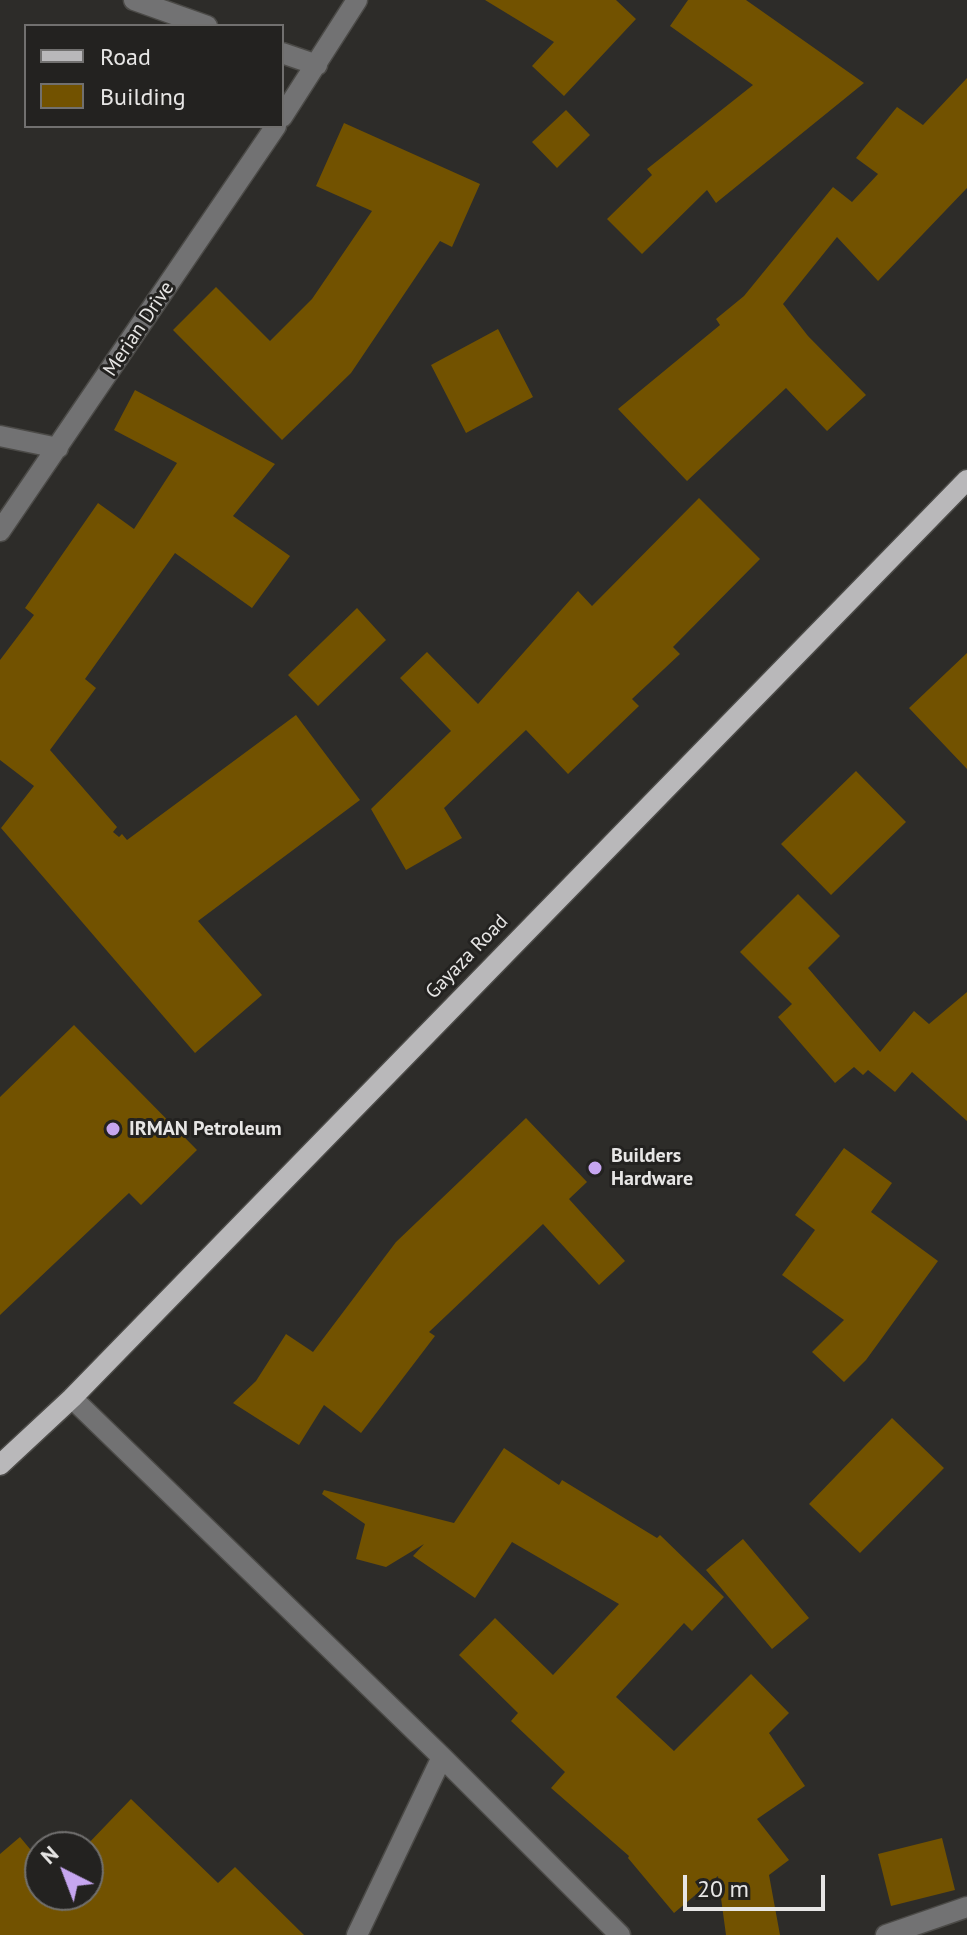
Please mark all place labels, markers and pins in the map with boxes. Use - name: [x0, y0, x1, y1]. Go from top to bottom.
- place label: IRMAN Petroleum: [129, 1117, 282, 1141]
- marker: IRMAN Petroleum: [104, 1120, 122, 1138]
- place label: Builders Hardware: [611, 1144, 693, 1191]
- marker: Builders Hardware: [586, 1159, 604, 1177]

